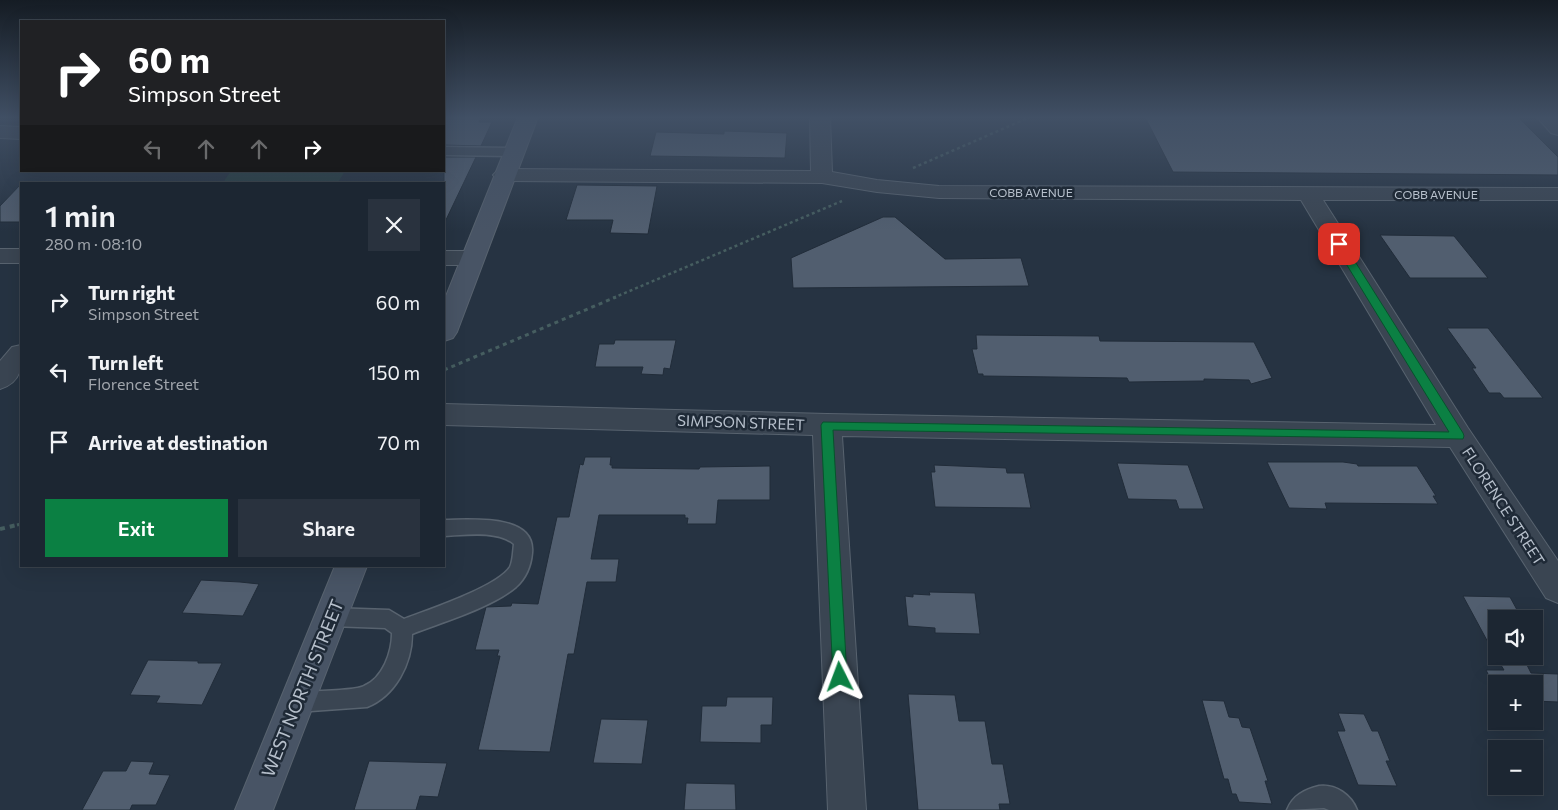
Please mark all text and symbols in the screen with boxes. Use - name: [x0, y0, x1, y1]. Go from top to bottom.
- text: 60 m: [128, 37, 210, 80]
- icon: right: [45, 40, 110, 105]
- text: Simpson Street: [128, 80, 281, 107]
- icon: left: [139, 135, 167, 163]
- icon: ahead: [192, 135, 220, 163]
- icon: ahead: [245, 135, 273, 163]
- icon: right: [298, 135, 326, 163]
- street label: COBB AVENUE: [989, 185, 1073, 199]
- street label: COBB AVENUE: [1394, 187, 1478, 201]
- text: 1 min: [45, 196, 116, 233]
- button: close: [368, 199, 420, 251]
- pin: [1318, 223, 1360, 265]
- icon: arrive: [1325, 230, 1353, 258]
- text: 280 m · 08:10: [45, 234, 142, 253]
- text: Turn right: [88, 281, 175, 304]
- icon: right: [45, 288, 73, 316]
- text: 60 m: [376, 291, 420, 314]
- text: Simpson Street: [88, 304, 199, 323]
- text: Turn left: [88, 351, 163, 374]
- icon: left: [45, 358, 73, 386]
- text: 150 m: [368, 361, 420, 384]
- text: Florence Street: [88, 374, 199, 393]
- street label: SIMPSON STREET: [677, 411, 805, 433]
- icon: arrive: [45, 428, 73, 456]
- text: Arrive at destination: [88, 431, 268, 454]
- text: 70 m: [377, 431, 420, 454]
- street label: FLORENCE STREET: [1459, 444, 1549, 569]
- button: Exit: [45, 499, 228, 557]
- button: Share: [238, 499, 420, 557]
- street label: WEST NORTH STREET: [256, 596, 348, 780]
- map controls: [1488, 610, 1543, 795]
- button: sound: [1488, 610, 1543, 665]
- position arrow: [813, 650, 865, 702]
- button: +: [1488, 675, 1543, 730]
- button: −: [1488, 740, 1543, 795]

